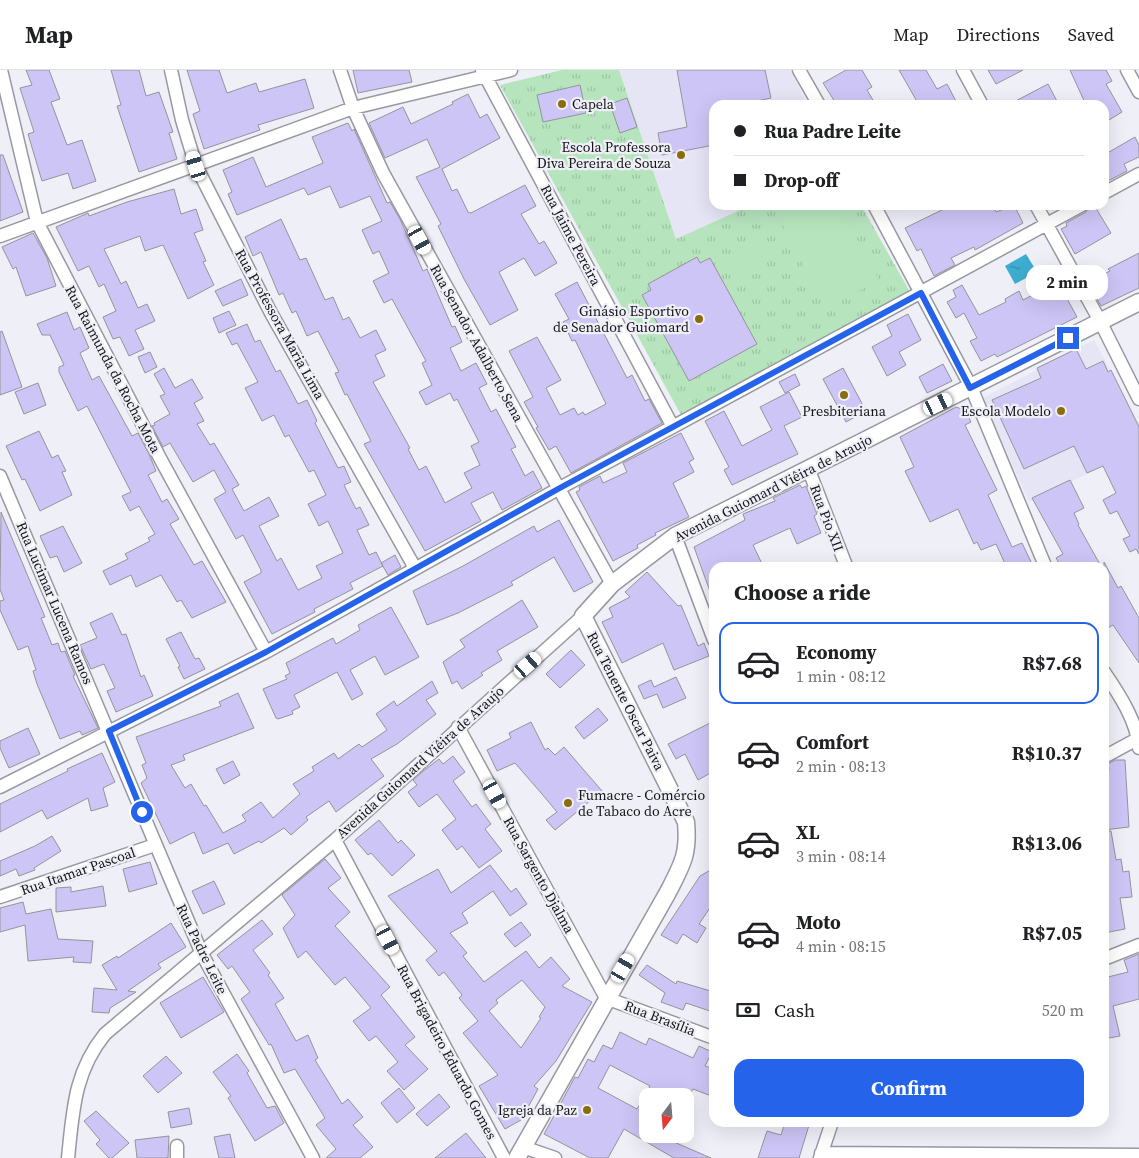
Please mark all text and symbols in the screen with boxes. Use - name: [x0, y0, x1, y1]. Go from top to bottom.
- text: Map: [25, 18, 73, 51]
- text: Map: [893, 22, 929, 47]
- text: Directions: [957, 22, 1040, 47]
- text: Saved: [1068, 22, 1114, 47]
- place label: Capela: [572, 94, 615, 114]
- marker: Capela: [556, 98, 568, 110]
- text: Rua Padre Leite: [764, 118, 901, 144]
- place label: Escola Professora Diva Pereira de Souza: [537, 137, 672, 173]
- car: [184, 149, 207, 183]
- marker: Escola Professora Diva Pereira de Souza: [675, 149, 687, 161]
- text: Drop-off: [764, 167, 838, 193]
- street label: Rua Jaime Pereira: [536, 181, 606, 290]
- car: [406, 223, 433, 257]
- street label: Rua Professora Maria Lima: [230, 245, 330, 404]
- street label: Rua Senador Adalberto Sena: [425, 261, 529, 426]
- callout: 2 min: [1027, 266, 1109, 300]
- text: 2 min: [1046, 271, 1088, 293]
- street label: Rua Raimunda da Rocha Mota: [60, 282, 166, 457]
- place label: Ginásio Esportivo de Senador Guiomard: [553, 301, 689, 337]
- marker: Ginásio Esportivo de Senador Guiomard: [693, 313, 705, 325]
- route end: [1057, 327, 1079, 349]
- marker: Presbiteriana: [838, 389, 850, 401]
- car: [921, 391, 954, 417]
- place label: Presbiteriana: [802, 401, 887, 421]
- place label: Escola Modelo: [961, 401, 1051, 421]
- marker: Escola Modelo: [1055, 405, 1067, 417]
- street label: Avenida Guiomard Viêira de Araujo: [671, 429, 876, 547]
- street label: Rua Pio XII: [805, 482, 849, 554]
- street label: Rua Lucimar Lucena Ramos: [12, 519, 98, 687]
- text: Choose a ride: [734, 577, 871, 607]
- street label: Rua Tenente Oscar Paiva: [582, 628, 670, 775]
- text: Economy: [796, 639, 877, 665]
- icon: car: [736, 641, 781, 686]
- car: [511, 649, 544, 681]
- text: R$7.68: [1022, 650, 1082, 676]
- text: 1 min · 08:12: [796, 665, 886, 687]
- street label: Avenida Guiomard Viêira de Araujo: [332, 681, 509, 843]
- text: Comfort: [796, 729, 869, 755]
- icon: car: [736, 731, 781, 776]
- text: R$10.37: [1012, 740, 1082, 766]
- text: 2 min · 08:13: [796, 755, 886, 777]
- car: [481, 777, 508, 811]
- place label: Fumacre - Comércio de Tabaco do Acre: [578, 785, 705, 821]
- marker: Fumacre - Comércio de Tabaco do Acre: [562, 797, 574, 809]
- route start: [131, 801, 153, 823]
- street label: Rua Sargento Djalma: [499, 813, 580, 938]
- text: XL: [796, 819, 819, 845]
- icon: car: [736, 821, 781, 866]
- text: R$13.06: [1012, 830, 1082, 856]
- street label: Rua Itamar Pascoal: [18, 842, 138, 900]
- text: 3 min · 08:14: [796, 845, 886, 867]
- street label: Rua Padre Leite: [171, 900, 233, 998]
- text: Moto: [796, 909, 841, 935]
- icon: car: [736, 911, 781, 956]
- text: R$7.05: [1022, 920, 1082, 946]
- car: [374, 923, 401, 957]
- text: 4 min · 08:15: [796, 935, 886, 957]
- car: [609, 951, 636, 985]
- street label: Rua Brigadeiro Eduardo Gomes: [392, 961, 502, 1143]
- street label: Rua Brasília: [621, 995, 699, 1041]
- icon: cash: [734, 996, 762, 1024]
- text: Cash: [774, 997, 815, 1023]
- text: 520 m: [1042, 999, 1084, 1021]
- button: Confirm: [734, 1059, 1084, 1117]
- north arrow: [639, 1088, 694, 1142]
- map controls: [639, 1088, 694, 1143]
- place label: Igreja da Paz: [498, 1100, 578, 1120]
- marker: Igreja da Paz: [581, 1104, 593, 1116]

